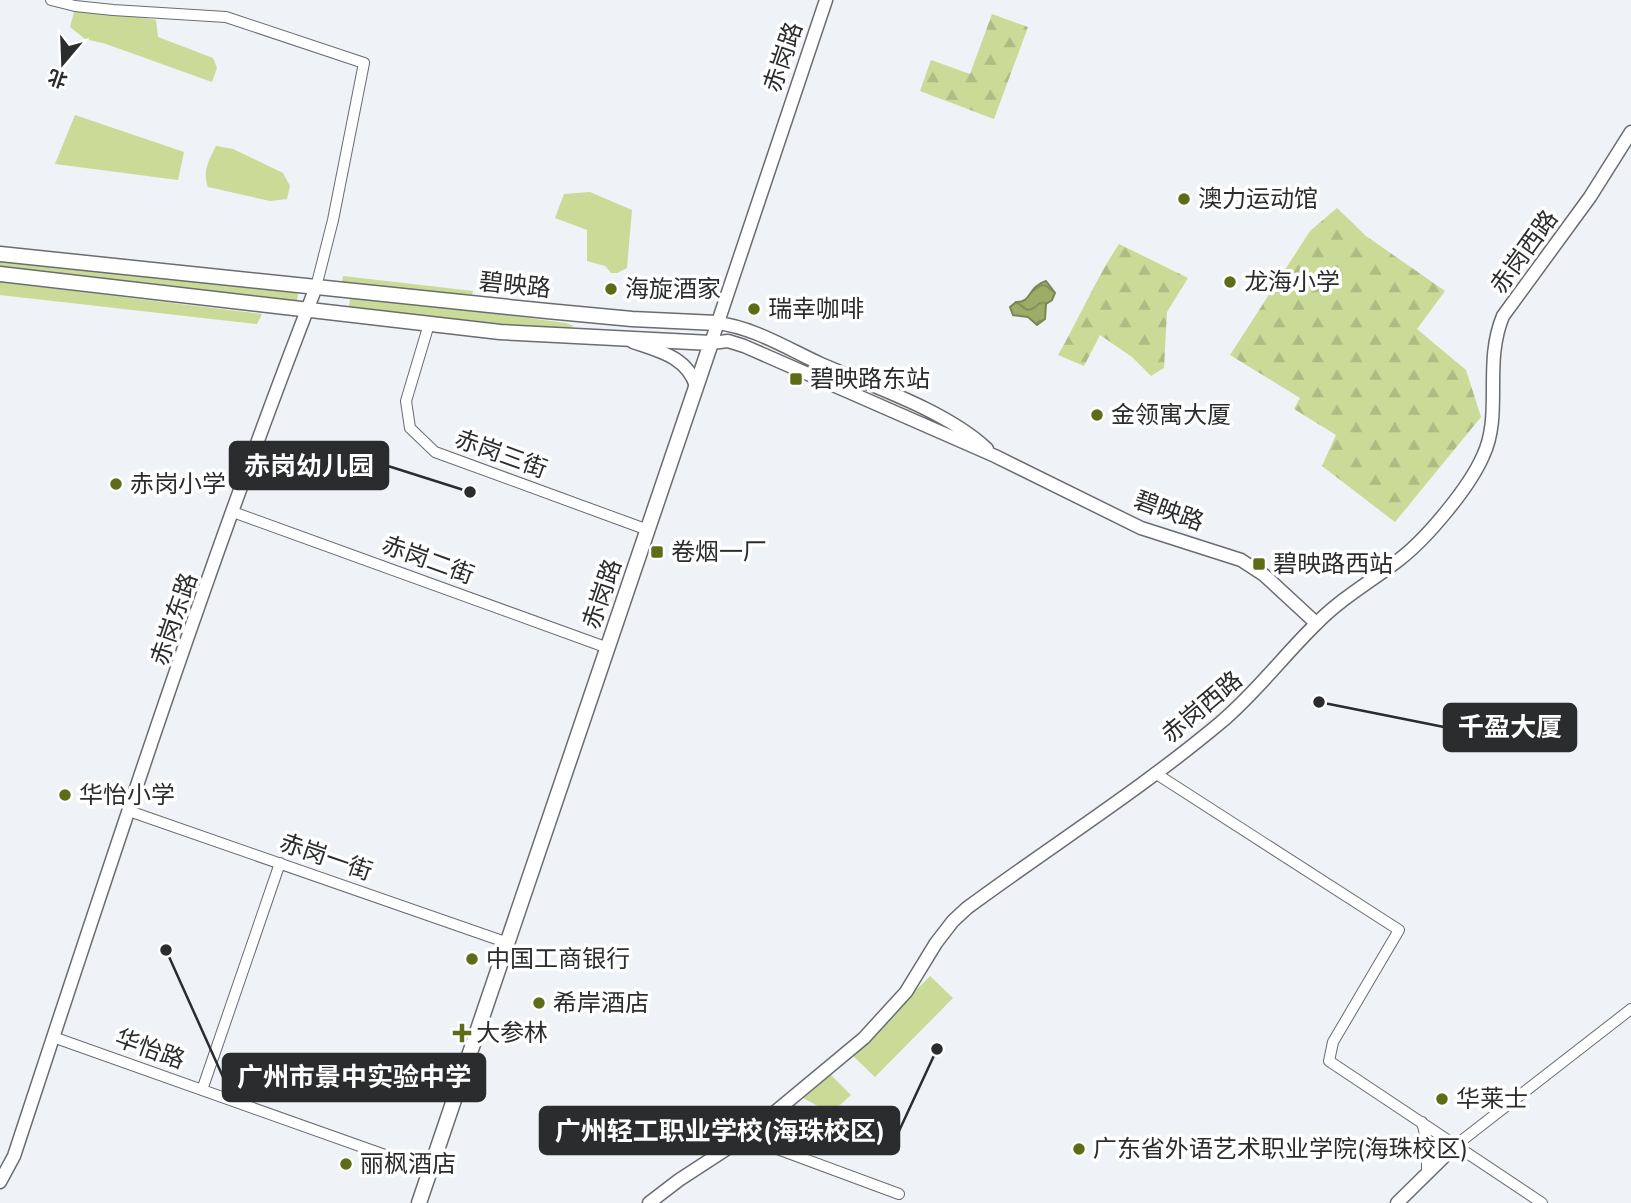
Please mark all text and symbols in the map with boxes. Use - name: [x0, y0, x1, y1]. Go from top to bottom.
- street label: 赤岗路: [756, 18, 810, 96]
- north arrow: [28, 28, 98, 98]
- text: 北: [45, 63, 71, 94]
- place label: 澳力运动馆: [1198, 183, 1318, 215]
- marker: 澳力运动馆: [1176, 191, 1192, 207]
- street label: 赤岗西路: [1483, 204, 1565, 300]
- street label: 碧映路: [478, 265, 552, 305]
- place label: 龙海小学: [1244, 266, 1340, 298]
- place label: 海旋酒家: [625, 273, 721, 305]
- marker: 龙海小学: [1222, 274, 1238, 290]
- marker: 海旋酒家: [603, 281, 619, 297]
- place label: 瑞幸咖啡: [768, 293, 864, 325]
- marker: 瑞幸咖啡: [746, 301, 762, 317]
- place label: 碧映路东站: [810, 363, 930, 395]
- marker: 碧映路东站: [788, 371, 804, 387]
- place label: 金领寓大厦: [1111, 399, 1231, 431]
- marker: 金领寓大厦: [1089, 407, 1105, 423]
- street label: 赤岗三街: [450, 423, 552, 485]
- callout: 赤岗幼儿园: [230, 442, 388, 489]
- text: 赤岗幼儿园: [244, 449, 374, 484]
- place label: 赤岗小学: [130, 468, 226, 500]
- marker: 赤岗小学: [108, 476, 124, 492]
- street label: 碧映路: [1130, 484, 1208, 538]
- street label: 赤岗二街: [377, 529, 479, 591]
- place label: 卷烟一厂: [671, 536, 767, 568]
- marker: 卷烟一厂: [649, 544, 665, 560]
- place label: 碧映路西站: [1273, 548, 1393, 580]
- street label: 赤岗路: [575, 555, 629, 633]
- marker: 碧映路西站: [1251, 556, 1267, 572]
- street label: 赤岗东路: [143, 568, 205, 670]
- street label: 赤岗西路: [1155, 664, 1249, 750]
- callout: 千盈大厦: [1444, 704, 1576, 751]
- text: 千盈大厦: [1458, 710, 1562, 745]
- place label: 华怡小学: [79, 779, 175, 811]
- marker: 华怡小学: [57, 787, 73, 803]
- street label: 赤岗一街: [275, 826, 377, 888]
- place label: 中国工商银行: [486, 943, 630, 975]
- marker: 中国工商银行: [464, 951, 480, 967]
- place label: 希岸酒店: [553, 987, 649, 1019]
- marker: 希岸酒店: [531, 995, 547, 1011]
- place label: 大参林: [476, 1017, 548, 1049]
- street label: 华怡路: [111, 1022, 189, 1076]
- marker: 大参林: [454, 1025, 470, 1041]
- callout: 广州市景中实验中学: [223, 1054, 485, 1101]
- text: 广州市景中实验中学: [237, 1060, 471, 1095]
- place label: 华莱士: [1456, 1083, 1528, 1115]
- marker: 华莱士: [1434, 1091, 1450, 1107]
- callout: 广州轻工职业学校(海珠校区): [540, 1107, 899, 1154]
- text: 广州轻工职业学校(海珠校区): [555, 1114, 885, 1149]
- place label: 广东省外语艺术职业学院(海珠校区): [1093, 1133, 1468, 1165]
- marker: 广东省外语艺术职业学院(海珠校区): [1071, 1141, 1087, 1157]
- place label: 丽枫酒店: [360, 1148, 456, 1180]
- marker: 丽枫酒店: [338, 1156, 354, 1172]

